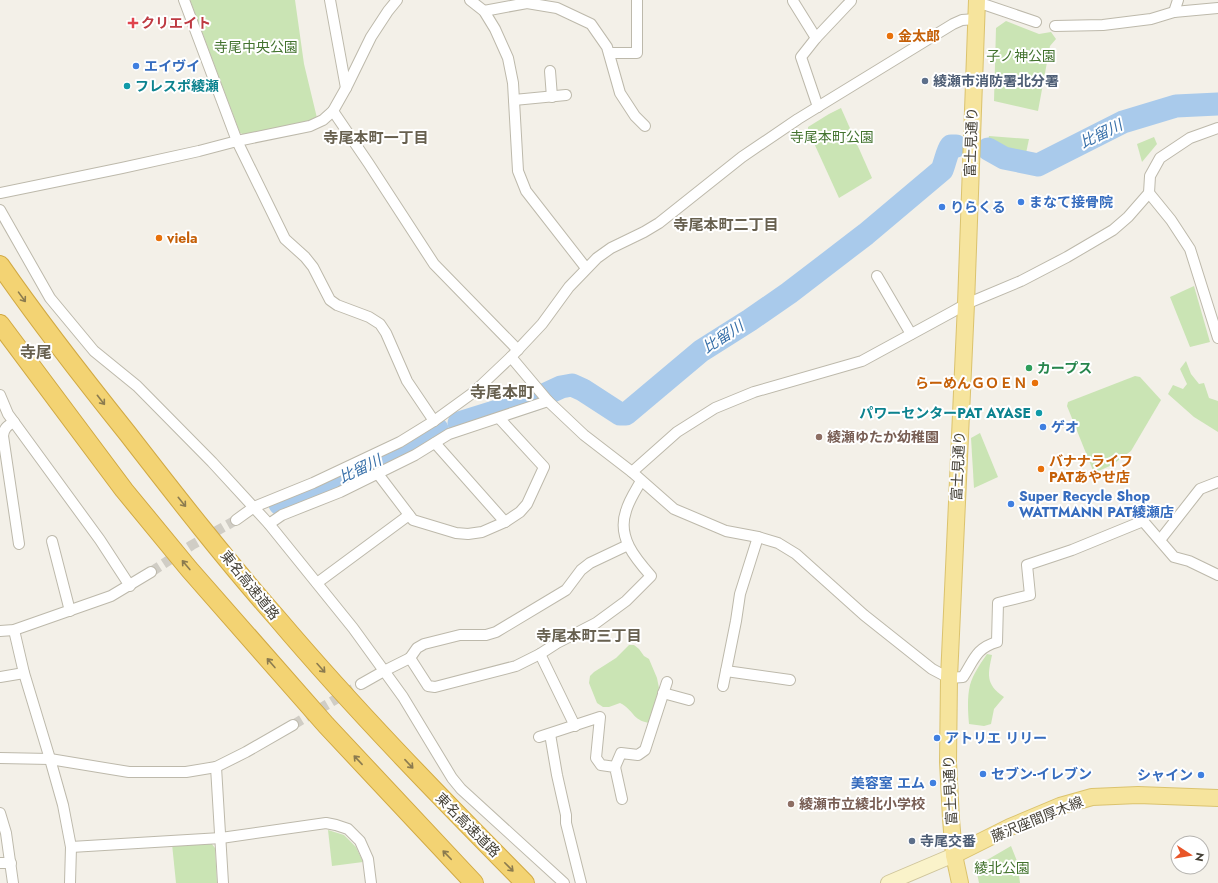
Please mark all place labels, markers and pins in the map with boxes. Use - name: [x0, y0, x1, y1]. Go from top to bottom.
- place label: クリエイト: [141, 13, 211, 33]
- marker: クリエイト: [128, 18, 138, 28]
- place label: 金太郎: [898, 26, 940, 46]
- marker: 金太郎: [885, 31, 895, 41]
- place label: エイヴイ: [144, 56, 200, 76]
- marker: エイヴイ: [131, 61, 141, 71]
- place label: 綾瀬市消防署北分署: [933, 71, 1059, 91]
- place label: フレスポ綾瀬: [135, 76, 219, 96]
- marker: 綾瀬市消防署北分署: [920, 76, 930, 86]
- marker: フレスポ綾瀬: [122, 81, 132, 91]
- place label: まなて接骨院: [1029, 192, 1113, 212]
- place label: りらくる: [950, 197, 1006, 217]
- marker: まなて接骨院: [1016, 197, 1026, 207]
- marker: りらくる: [937, 202, 947, 212]
- place label: viela: [166, 228, 198, 248]
- marker: viela: [154, 233, 164, 243]
- place label: カープス: [1037, 358, 1092, 378]
- marker: カープス: [1024, 363, 1034, 373]
- place label: らーめんＧＯＥＮ: [915, 373, 1027, 393]
- marker: らーめんＧＯＥＮ: [1030, 378, 1040, 388]
- place label: パワーセンターPAT AYASE: [859, 403, 1031, 423]
- marker: パワーセンターPAT AYASE: [1034, 408, 1044, 418]
- place label: ゲオ: [1051, 417, 1079, 437]
- marker: ゲオ: [1038, 422, 1048, 432]
- place label: 綾瀬ゆたか幼稚園: [827, 427, 939, 447]
- marker: 綾瀬ゆたか幼稚園: [814, 432, 824, 442]
- place label: バナナライフ PATあやせ店: [1049, 451, 1133, 487]
- marker: バナナライフ PATあやせ店: [1036, 464, 1046, 474]
- place label: Super Recycle Shop WATTMANN PAT綾瀬店: [1019, 486, 1174, 522]
- marker: Super Recycle Shop WATTMANN PAT綾瀬店: [1006, 499, 1016, 509]
- place label: アトリエ リリー: [945, 728, 1047, 748]
- marker: アトリエ リリー: [932, 733, 942, 743]
- place label: セブン-イレブン: [991, 764, 1092, 784]
- place label: シャイン: [1137, 765, 1193, 785]
- marker: セブン-イレブン: [978, 769, 988, 779]
- marker: シャイン: [1196, 770, 1206, 780]
- place label: 美容室 エム: [851, 773, 925, 793]
- marker: 美容室 エム: [928, 778, 938, 788]
- place label: 綾瀬市立綾北小学校: [799, 794, 925, 814]
- marker: 綾瀬市立綾北小学校: [786, 799, 796, 809]
- place label: 寺尾交番: [920, 831, 976, 851]
- marker: 寺尾交番: [907, 836, 917, 846]

